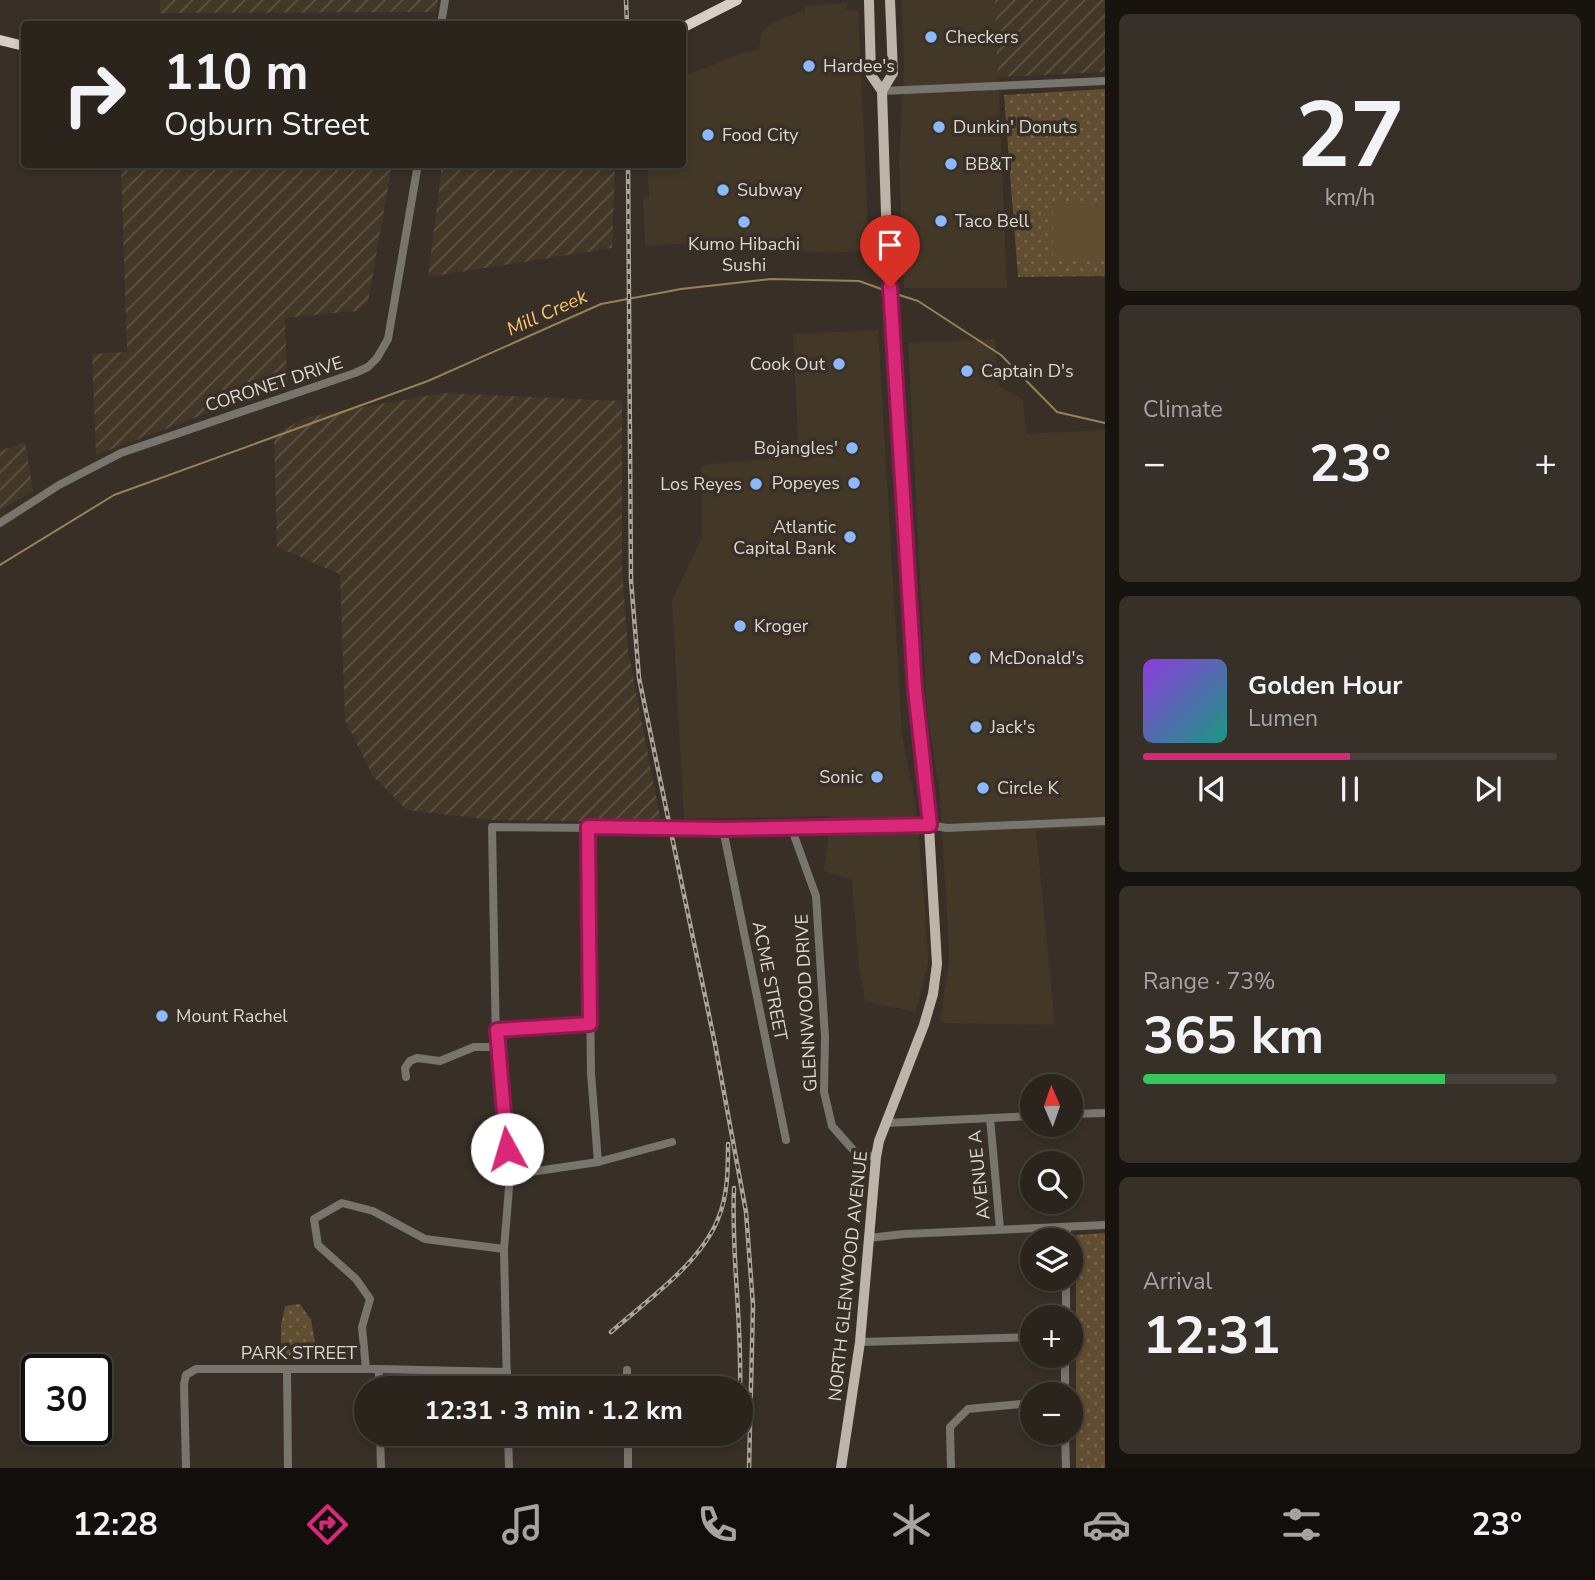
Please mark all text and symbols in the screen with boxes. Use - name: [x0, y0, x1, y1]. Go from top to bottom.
- place label: Checkers: [945, 25, 1019, 49]
- marker: Checkers: [923, 29, 939, 45]
- text: 110 m: [164, 39, 308, 106]
- icon: right: [49, 49, 140, 140]
- place label: Hardee's: [823, 54, 895, 78]
- marker: Hardee's: [801, 58, 817, 74]
- text: 27: [1295, 74, 1405, 198]
- text: Ogburn Street: [164, 103, 369, 146]
- place label: Dunkin' Donuts: [953, 115, 1077, 139]
- marker: Dunkin' Donuts: [931, 119, 947, 135]
- place label: Food City: [722, 123, 799, 147]
- marker: Food City: [700, 127, 716, 143]
- place label: BB&T: [965, 152, 1012, 176]
- marker: BB&T: [943, 156, 959, 172]
- place label: Subway: [737, 178, 803, 202]
- marker: Subway: [715, 182, 731, 198]
- text: km/h: [1325, 182, 1375, 213]
- place label: Taco Bell: [955, 209, 1030, 233]
- marker: Taco Bell: [933, 213, 949, 229]
- marker: Kumo Hibachi Sushi: [736, 214, 752, 230]
- pin: [860, 215, 920, 287]
- icon: arrive: [871, 226, 909, 264]
- place label: Kumo Hibachi Sushi: [688, 232, 800, 277]
- water label: Mill Creek: [502, 283, 592, 342]
- street label: CORONET DRIVE: [202, 350, 346, 418]
- place label: Cook Out: [750, 352, 826, 376]
- marker: Cook Out: [831, 356, 847, 372]
- place label: Captain D's: [981, 359, 1074, 383]
- marker: Captain D's: [959, 363, 975, 379]
- text: Climate: [1143, 394, 1223, 425]
- text: 23°: [1309, 428, 1391, 499]
- place label: Bojangles': [754, 436, 838, 460]
- text: −: [1143, 438, 1166, 489]
- text: +: [1534, 438, 1557, 489]
- marker: Bojangles': [844, 440, 860, 456]
- place label: Popeyes: [772, 471, 840, 495]
- place label: Los Reyes: [660, 472, 742, 496]
- marker: Popeyes: [846, 475, 862, 491]
- marker: Los Reyes: [748, 476, 764, 492]
- place label: Atlantic Capital Bank: [733, 515, 837, 560]
- marker: Atlantic Capital Bank: [842, 529, 858, 545]
- place label: Kroger: [754, 614, 809, 638]
- marker: Kroger: [732, 618, 748, 634]
- place label: McDonald's: [989, 646, 1084, 670]
- marker: McDonald's: [967, 650, 983, 666]
- text: Golden Hour: [1248, 668, 1403, 703]
- text: Lumen: [1248, 703, 1318, 734]
- place label: Jack's: [989, 715, 1035, 739]
- marker: Jack's: [968, 719, 984, 735]
- place label: Sonic: [819, 765, 863, 789]
- marker: Sonic: [869, 769, 885, 785]
- icon: previous: [1193, 770, 1231, 808]
- icon: pause: [1331, 770, 1369, 808]
- icon: next: [1469, 770, 1507, 808]
- place label: Circle K: [997, 776, 1059, 800]
- marker: Circle K: [975, 780, 991, 796]
- street label: GLENNWOOD DRIVE: [789, 913, 823, 1093]
- street label: ACME STREET: [747, 919, 793, 1043]
- text: Range · 73%: [1143, 966, 1275, 997]
- text: 365 km: [1143, 1000, 1324, 1071]
- place label: Mount Rachel: [176, 1004, 288, 1028]
- marker: Mount Rachel: [154, 1008, 170, 1024]
- north arrow: [1020, 1074, 1083, 1138]
- map controls: [1020, 1074, 1083, 1445]
- position arrow: [470, 1112, 544, 1186]
- street label: AVENUE A: [962, 1129, 996, 1221]
- street label: NORTH GLENWOOD AVENUE: [823, 1150, 873, 1402]
- button: search: [1020, 1151, 1083, 1214]
- button: layers: [1020, 1228, 1083, 1291]
- text: Arrival: [1143, 1266, 1212, 1297]
- text: 12:31: [1143, 1300, 1281, 1371]
- button: +: [1020, 1305, 1083, 1368]
- street label: PARK STREET: [241, 1341, 357, 1365]
- speed limit sign: 30: [21, 1354, 112, 1445]
- button: −: [1020, 1382, 1083, 1445]
- text: 12:31 · 3 min · 1.2 km: [424, 1393, 683, 1428]
- icon: directions: [303, 1500, 352, 1549]
- icon: music: [498, 1500, 547, 1549]
- icon: phone: [693, 1500, 742, 1549]
- icon: climate: [887, 1500, 936, 1549]
- icon: car: [1082, 1500, 1131, 1549]
- icon: filters: [1277, 1500, 1326, 1549]
- text: 12:28: [73, 1503, 158, 1546]
- text: 23°: [1472, 1503, 1522, 1546]

